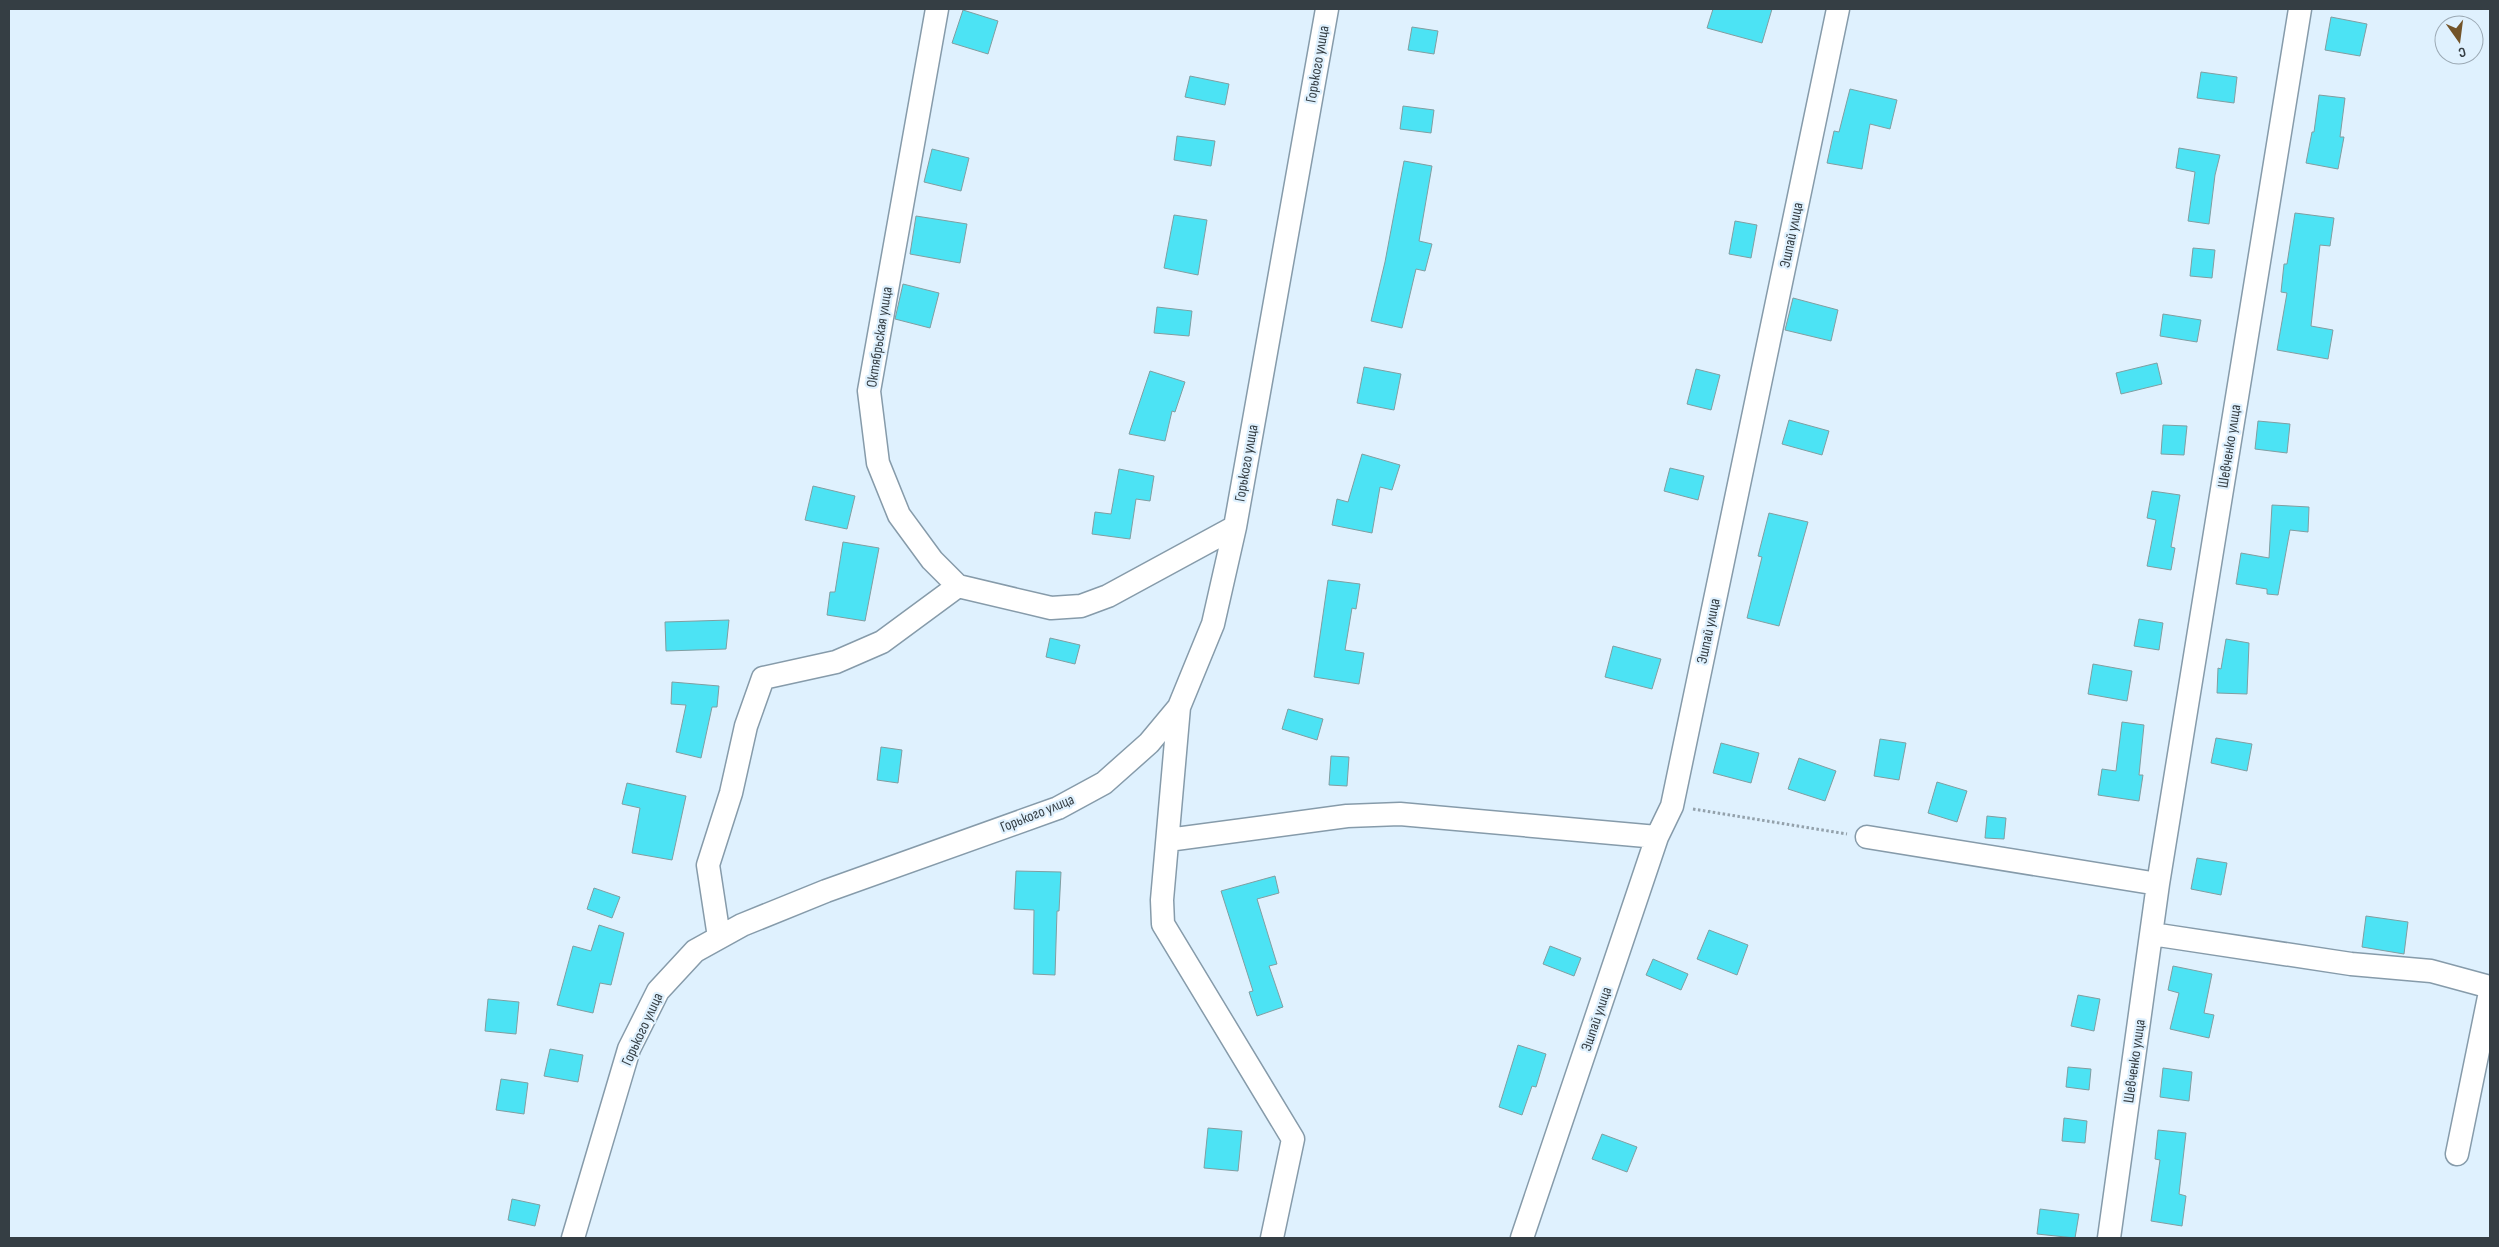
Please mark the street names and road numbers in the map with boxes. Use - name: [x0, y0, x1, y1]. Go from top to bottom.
- street label: Горького улица: [1301, 24, 1334, 104]
- street label: Эшпай улица: [1775, 200, 1808, 270]
- street label: Октябрьская улица: [862, 285, 897, 389]
- street label: Шевченко улица: [2214, 403, 2246, 489]
- street label: Горького улица: [1230, 423, 1263, 503]
- street label: Эшпай улица: [1692, 596, 1725, 666]
- street label: Горького улица: [997, 790, 1077, 837]
- street label: Эшпай улица: [1577, 984, 1616, 1054]
- street label: Горького улица: [617, 990, 668, 1069]
- street label: Шевченко улица: [2119, 1018, 2150, 1104]

